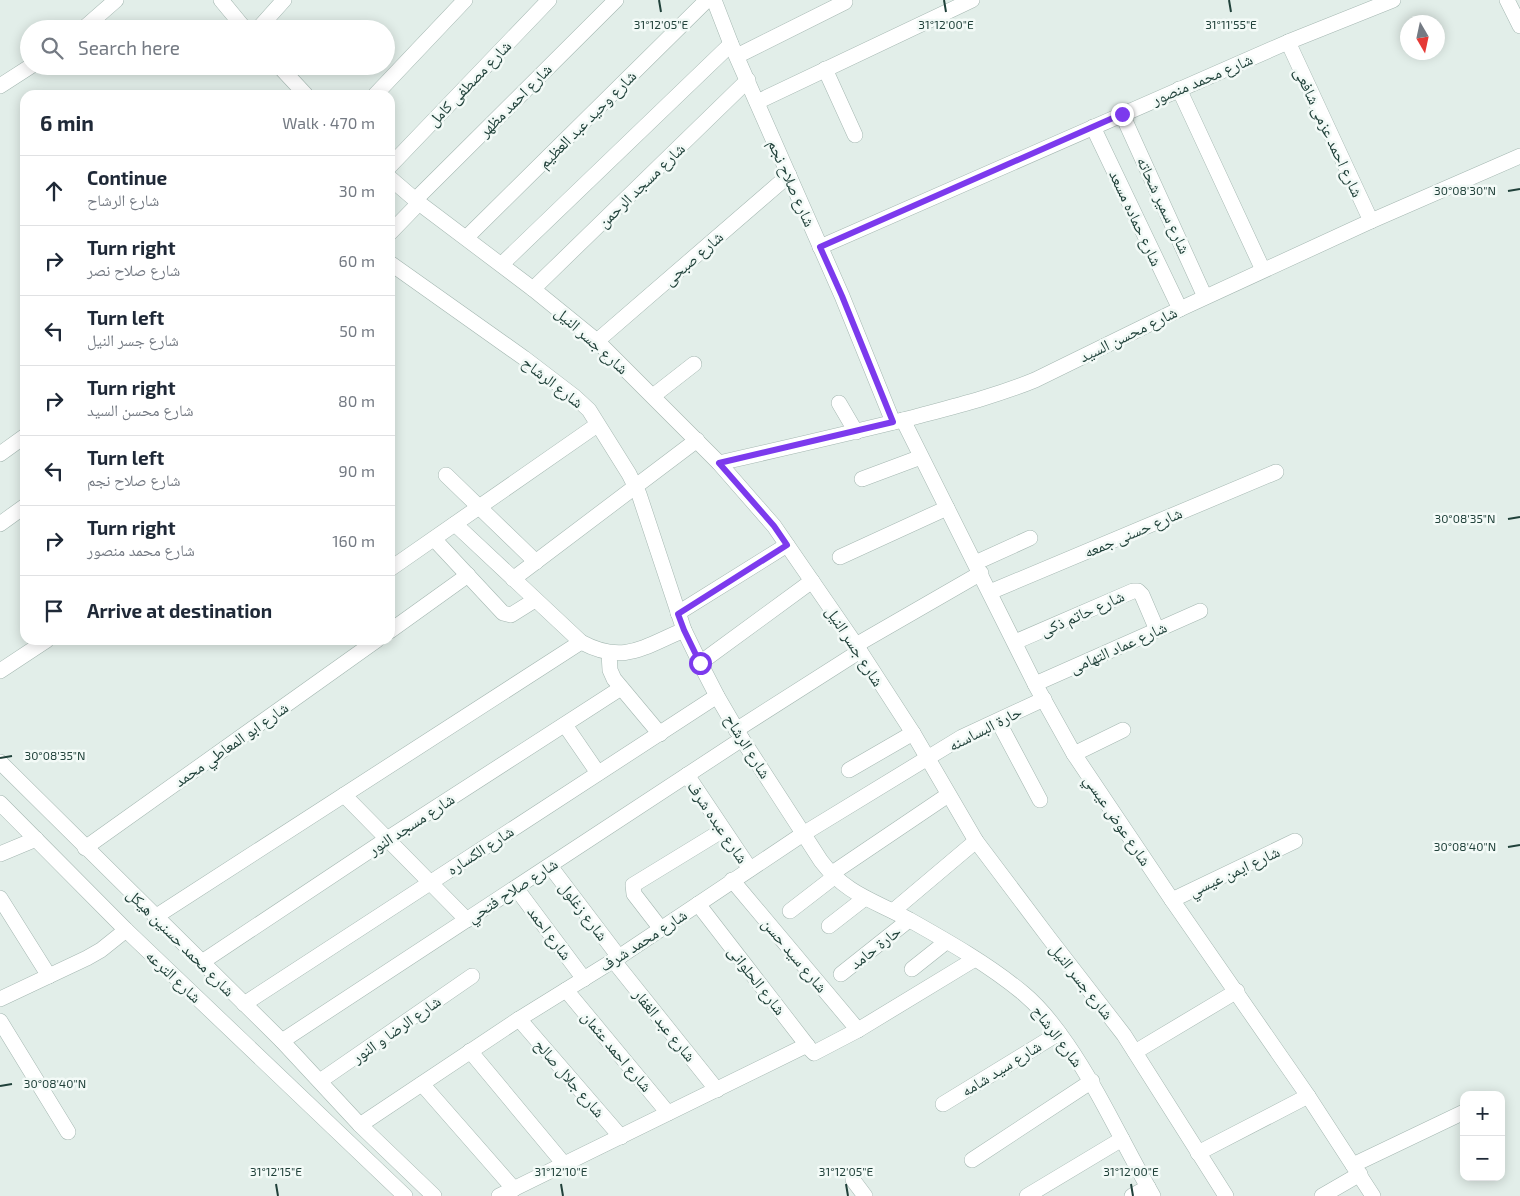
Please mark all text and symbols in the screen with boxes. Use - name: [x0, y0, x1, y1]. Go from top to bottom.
- north arrow: [1400, 15, 1445, 60]
- text: 31°12'05"E: [634, 17, 689, 31]
- text: 31°12'00"E: [918, 17, 974, 31]
- text: 31°11'55"E: [1205, 17, 1257, 31]
- search box: [20, 20, 395, 75]
- icon: search: [38, 34, 66, 62]
- text: Search here: [78, 36, 180, 59]
- street label: شارع مصطفى كامل: [423, 36, 516, 131]
- street label: شارع محمد منصور: [1148, 49, 1256, 111]
- street label: شارع احمد مظهر: [473, 59, 557, 142]
- street label: شارع احمد عزمى شافعى: [1289, 64, 1368, 201]
- street label: شارع وحيد عبد العظيم: [534, 66, 641, 173]
- route end: [1111, 103, 1134, 126]
- text: 6 min: [40, 110, 94, 135]
- text: Walk · 470 m: [282, 113, 375, 132]
- street label: شارع صلاح نجم: [763, 136, 820, 230]
- street label: شارع مسجد الرحمن: [593, 138, 689, 232]
- street label: شارع سمير شحاته: [1132, 153, 1195, 257]
- text: Continue: [87, 166, 167, 189]
- street label: شارع حماده مسعد: [1104, 167, 1167, 270]
- icon: ahead: [40, 177, 68, 205]
- text: 30 m: [339, 181, 375, 200]
- text: 30°08'30"N: [1434, 183, 1496, 197]
- text: شارع الرشاح: [87, 190, 159, 209]
- street label: شارع صبحى: [659, 227, 728, 290]
- text: Turn right: [87, 236, 175, 259]
- icon: right: [40, 247, 68, 275]
- text: 60 m: [339, 251, 375, 270]
- text: شارع صلاح نصر: [87, 260, 180, 279]
- street label: شارع جسر النيل: [550, 302, 633, 379]
- street label: شارع محسن السيد: [1076, 302, 1181, 367]
- text: Turn left: [87, 306, 164, 329]
- icon: left: [40, 317, 68, 345]
- text: 50 m: [339, 321, 375, 340]
- text: شارع جسر النيل: [87, 330, 179, 349]
- street label: شارع الرشاح: [518, 352, 588, 413]
- text: Turn right: [87, 376, 175, 399]
- icon: right: [40, 387, 68, 415]
- text: 80 m: [338, 391, 375, 410]
- text: شارع محسن السيد: [87, 400, 194, 419]
- text: Turn left: [87, 446, 164, 469]
- icon: left: [40, 457, 68, 485]
- text: 90 m: [339, 461, 375, 480]
- text: شارع صلاح نجم: [87, 470, 181, 489]
- street label: شارع حسنى جمعه: [1081, 502, 1185, 563]
- text: 30°08'35"N: [1434, 511, 1496, 525]
- text: Turn right: [87, 516, 175, 539]
- icon: right: [40, 527, 68, 555]
- text: 160 m: [332, 531, 375, 550]
- text: شارع محمد منصور: [87, 540, 195, 559]
- street label: شارع حاتم ذكى: [1037, 586, 1128, 641]
- icon: arrive: [40, 597, 68, 625]
- text: Arrive at destination: [87, 599, 272, 622]
- street label: شارع جسر النيل: [821, 602, 888, 691]
- street label: شارع عماد التهامى: [1066, 617, 1170, 678]
- route start: [689, 652, 712, 675]
- street label: شارع ابو المعاطي محمد: [170, 697, 294, 793]
- street label: حارة البساسنه: [945, 701, 1025, 755]
- street label: شارع الرشاح: [719, 710, 776, 783]
- text: 30°08'35"N: [24, 748, 86, 762]
- street label: شارع عوض عيسي: [1078, 770, 1156, 871]
- street label: شارع عبده شرف: [682, 777, 753, 868]
- street label: شارع مسجد النور: [363, 789, 459, 861]
- street label: شارع الكساره: [443, 821, 518, 880]
- text: 30°08'40"N: [1434, 839, 1496, 853]
- street label: شارع ايمن عيسي: [1185, 841, 1284, 904]
- street label: شارع صلاح فتحي: [463, 853, 563, 929]
- street label: شارع زغلول: [554, 877, 613, 945]
- street label: شارع محمد حسنين هيكل: [122, 884, 239, 1001]
- street label: شارع احمد: [523, 902, 577, 964]
- street label: شارع محمد شرف: [596, 904, 691, 977]
- street label: شارع سيد حسن: [757, 913, 832, 997]
- street label: حارة حامد: [845, 921, 905, 973]
- street label: شارع جسر النيل: [1045, 939, 1118, 1024]
- street label: شارع الحلوانى: [723, 941, 790, 1019]
- street label: شارع الترعه: [141, 945, 206, 1007]
- street label: شارع عبد الغفار: [628, 984, 701, 1066]
- street label: شارع الرضا و النور: [347, 991, 445, 1069]
- street label: شارع الرشاح: [1027, 1001, 1088, 1072]
- street label: شارع احمد عثمان: [577, 1006, 657, 1096]
- street label: شارع جلال صالح: [530, 1035, 610, 1122]
- street label: شارع سيد شامه: [957, 1036, 1045, 1101]
- text: 30°08'40"N: [24, 1076, 86, 1090]
- map controls: [1460, 1091, 1505, 1181]
- button: +: [1460, 1091, 1505, 1136]
- button: −: [1460, 1136, 1505, 1181]
- text: 31°12'15"E: [250, 1164, 302, 1178]
- text: 31°12'10"E: [535, 1164, 588, 1178]
- text: 31°12'05"E: [819, 1164, 874, 1178]
- text: 31°12'00"E: [1103, 1164, 1159, 1178]

